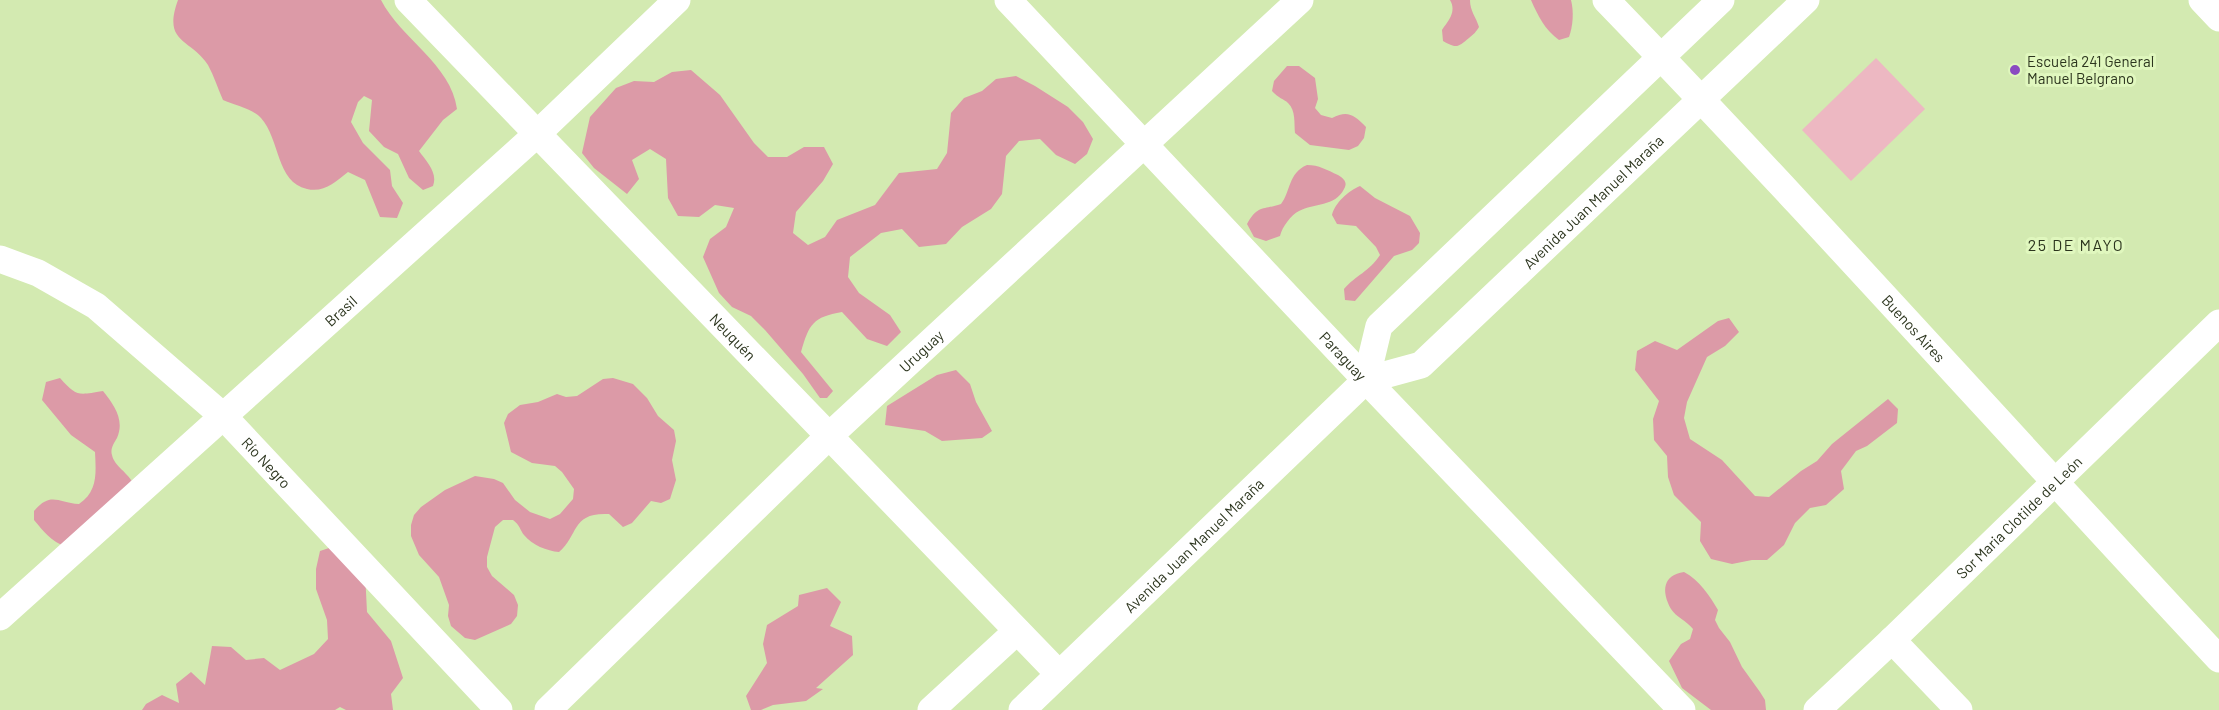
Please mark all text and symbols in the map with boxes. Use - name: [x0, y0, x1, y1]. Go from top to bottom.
- place label: Escuela 241 General Manuel Belgrano: [2027, 52, 2154, 87]
- marker: Escuela 241 General Manuel Belgrano: [2008, 63, 2022, 77]
- street label: Avenida Juan Manuel Maraña: [1519, 131, 1667, 272]
- district label: 25 DE MAYO: [2028, 235, 2124, 254]
- street label: Buenos Aires: [1878, 291, 1949, 366]
- street label: Brasil: [321, 292, 360, 330]
- street label: Neuquén: [706, 309, 760, 364]
- street label: Uruguay: [895, 326, 947, 376]
- street label: Paraguay: [1316, 328, 1371, 384]
- street label: Río Negro: [238, 433, 295, 492]
- street label: Sor Maria Clotilde de León: [1952, 452, 2085, 582]
- street label: Avenida Juan Manuel Maraña: [1120, 474, 1267, 616]

